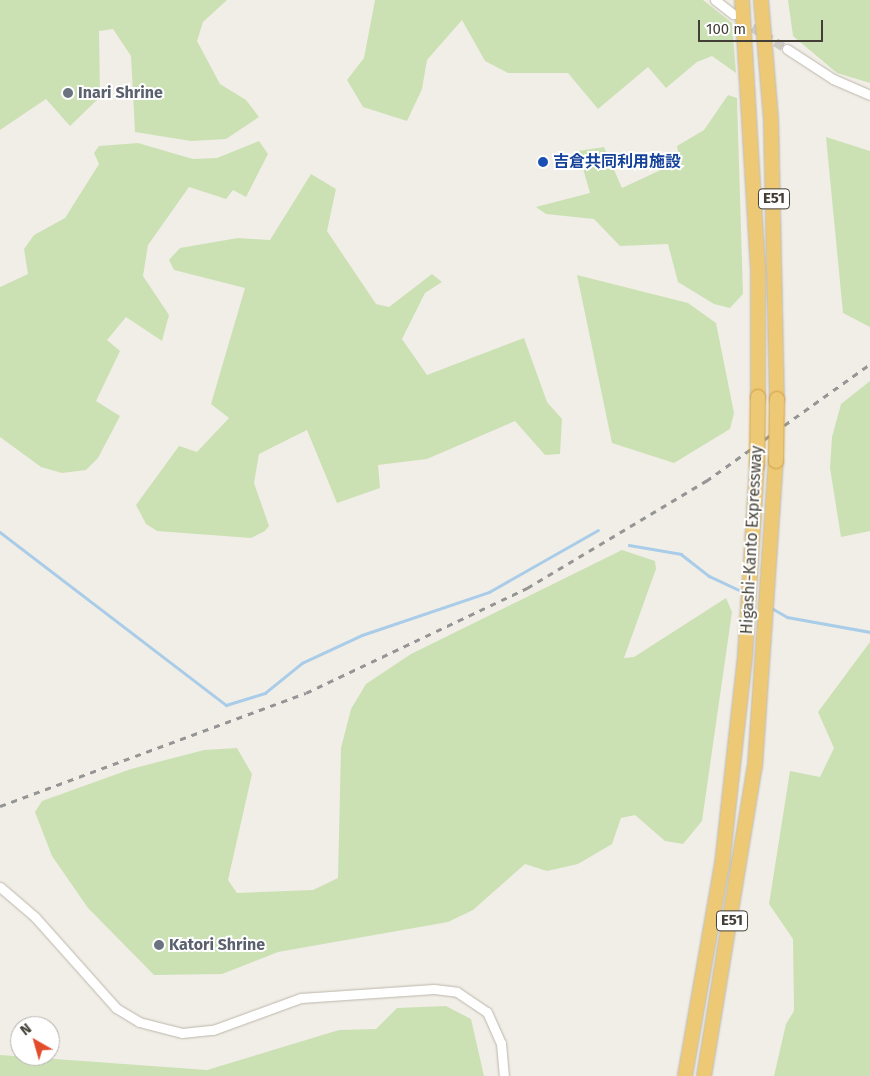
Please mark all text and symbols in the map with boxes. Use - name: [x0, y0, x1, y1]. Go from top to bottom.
- scale bar: [700, 10, 825, 42]
- text: 100 m: [706, 20, 746, 38]
- place label: Inari Shrine: [78, 83, 163, 103]
- marker: Inari Shrine: [62, 87, 74, 99]
- place label: 吉倉共同利用施設: [553, 152, 681, 172]
- marker: 吉倉共同利用施設: [537, 156, 549, 168]
- road number: E51: [758, 186, 790, 212]
- street label: Higashi-Kanto Expressway: [737, 445, 767, 635]
- road number: E51: [716, 908, 748, 934]
- place label: Katori Shrine: [169, 935, 265, 955]
- marker: Katori Shrine: [153, 939, 165, 951]
- north arrow: [10, 1016, 60, 1066]
- text: N: [17, 1020, 35, 1039]

